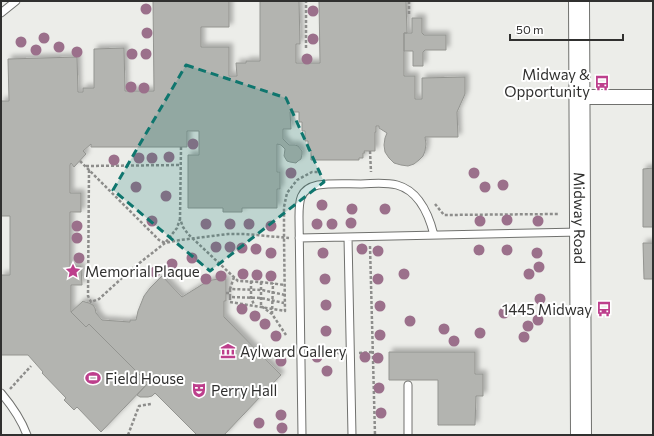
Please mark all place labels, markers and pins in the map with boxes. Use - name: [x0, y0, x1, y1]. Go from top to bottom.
- place label: Midway & Opportunity: [504, 65, 590, 100]
- bus stop icon: Midway & Opportunity: [593, 74, 611, 92]
- place icon: Memorial Plaque: [64, 262, 82, 280]
- place label: Memorial Plaque: [85, 262, 200, 280]
- place label: 1445 Midway: [502, 300, 592, 318]
- bus stop icon: 1445 Midway: [595, 300, 613, 318]
- museum icon: Aylward Gallery: [219, 342, 237, 360]
- place label: Aylward Gallery: [240, 342, 347, 360]
- sports icon: Field House: [84, 369, 102, 387]
- place label: Field House: [105, 369, 184, 387]
- theatre icon: Perry Hall: [190, 381, 208, 399]
- place label: Perry Hall: [211, 381, 277, 399]

